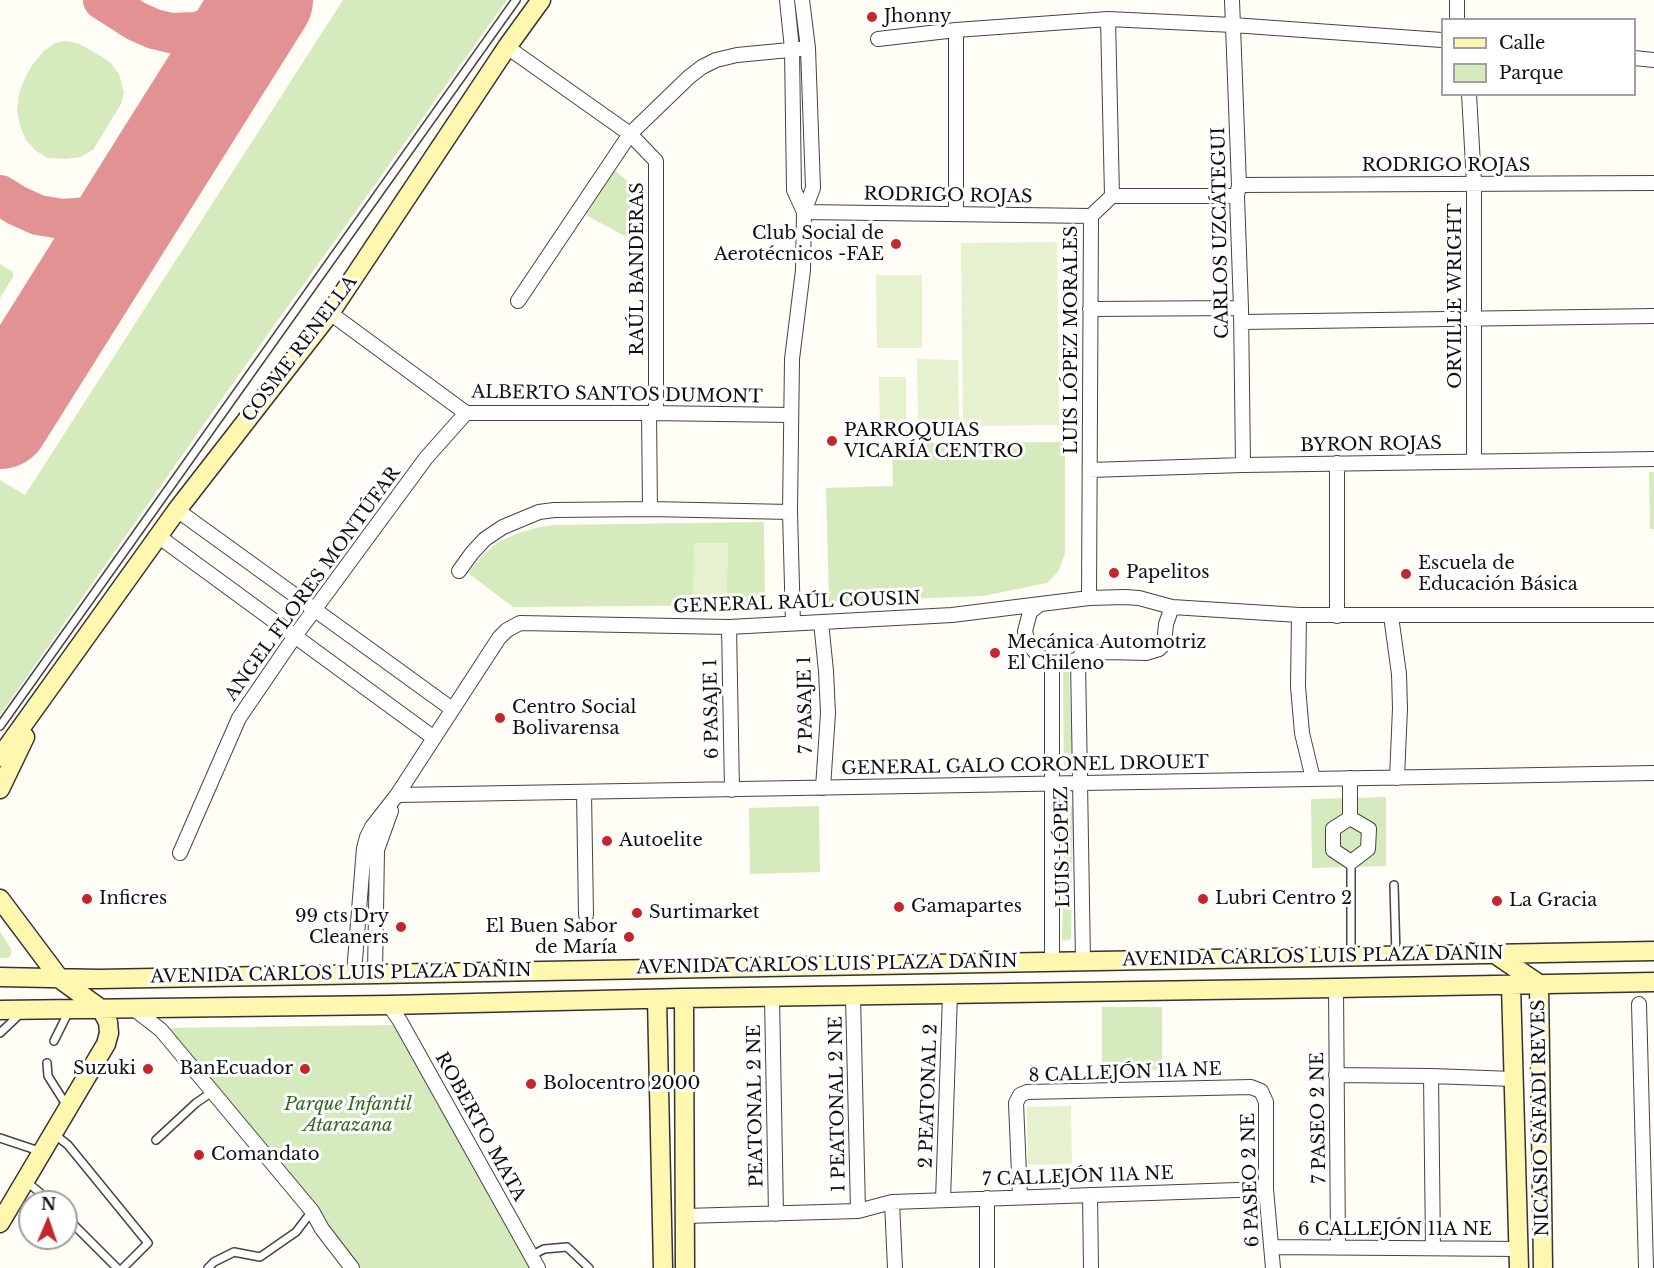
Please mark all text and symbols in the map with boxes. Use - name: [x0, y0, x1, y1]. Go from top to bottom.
- place label: Jhonny: [884, 6, 951, 28]
- marker: Jhonny: [865, 10, 879, 24]
- legend: [1441, 18, 1636, 96]
- text: Calle: [1499, 32, 1545, 54]
- text: Parque: [1499, 62, 1564, 84]
- street label: CARLOS UZCÁTEGUI: [1208, 127, 1234, 339]
- street label: RODRIGO ROJAS: [1362, 155, 1530, 177]
- street label: RAÚL BANDERAS: [627, 182, 649, 356]
- street label: RODRIGO ROJAS: [863, 184, 1033, 208]
- street label: ORVILLE WRIGHT: [1445, 203, 1467, 389]
- place label: Club Social de Aerotécnicos -FAE: [714, 223, 884, 266]
- street label: LUIS LÓPEZ MORALES: [1061, 226, 1083, 454]
- marker: Club Social de Aerotécnicos -FAE: [889, 237, 903, 251]
- street label: COSME RENELLA: [238, 272, 362, 426]
- street label: ALBERTO SANTOS DUMONT: [471, 382, 763, 408]
- place label: PARROQUIAS VICARÍA CENTRO: [844, 420, 1023, 462]
- street label: BYRON ROJAS: [1300, 433, 1442, 457]
- marker: PARROQUIAS VICARÍA CENTRO: [825, 434, 839, 448]
- street label: ANGEL FLORES MONTÚFAR: [221, 463, 405, 705]
- place label: Escuela de Educación Básica: [1418, 553, 1578, 596]
- place label: Papelitos: [1126, 562, 1209, 584]
- marker: Papelitos: [1107, 566, 1121, 580]
- marker: Escuela de Educación Básica: [1399, 567, 1413, 581]
- street label: GENERAL RAÚL COUSIN: [673, 588, 921, 618]
- place label: Mecánica Automotriz El Chileno: [1007, 632, 1206, 674]
- marker: Mecánica Automotriz El Chileno: [988, 646, 1002, 660]
- street label: 7 PASAJE 1: [794, 656, 818, 754]
- street label: 6 PASAJE 1: [700, 659, 724, 759]
- place label: Centro Social Bolivarensa: [512, 697, 636, 740]
- marker: Centro Social Bolivarensa: [493, 711, 507, 725]
- street label: GENERAL GALO CORONEL DROUET: [841, 752, 1209, 780]
- street label: LUIS LÓPEZ: [1051, 786, 1075, 908]
- place label: Autoelite: [619, 830, 703, 852]
- marker: Autoelite: [600, 834, 614, 848]
- place label: Inficres: [99, 888, 167, 910]
- place label: Lubri Centro 2: [1215, 888, 1352, 910]
- place label: La Gracia: [1509, 890, 1597, 912]
- marker: Inficres: [80, 892, 94, 906]
- marker: Lubri Centro 2: [1196, 892, 1210, 906]
- marker: La Gracia: [1490, 894, 1504, 908]
- place label: Gamapartes: [911, 896, 1022, 918]
- marker: Gamapartes: [892, 900, 906, 914]
- place label: Surtimarket: [649, 902, 760, 924]
- place label: 99 cts Dry Cleaners: [295, 906, 389, 948]
- marker: Surtimarket: [630, 906, 644, 920]
- place label: El Buen Sabor de María: [486, 916, 617, 958]
- marker: 99 cts Dry Cleaners: [394, 920, 408, 934]
- marker: El Buen Sabor de María: [622, 930, 636, 944]
- street label: AVENIDA CARLOS LUIS PLAZA DAÑIN: [1122, 943, 1504, 971]
- street label: AVENIDA CARLOS LUIS PLAZA DAÑIN: [636, 951, 1018, 979]
- street label: AVENIDA CARLOS LUIS PLAZA DAÑIN: [150, 960, 532, 988]
- street label: NICASIO SAFADI REVES: [1528, 999, 1554, 1237]
- street label: 1 PEATONAL 2 NE: [826, 1016, 850, 1192]
- street label: 2 PEATONAL 2: [916, 1023, 942, 1169]
- street label: PEATONAL 2 NE: [744, 1024, 768, 1188]
- street label: ROBERTO MATA: [430, 1049, 530, 1205]
- street label: 7 PASEO 2 NE: [1307, 1052, 1331, 1184]
- place label: Suzuki: [73, 1058, 136, 1080]
- place label: BanEcuador: [180, 1058, 293, 1080]
- street label: 8 CALLEJÓN 11A NE: [1028, 1059, 1222, 1087]
- marker: Suzuki: [141, 1062, 155, 1076]
- marker: BanEcuador: [298, 1062, 312, 1076]
- place label: Bolocentro 2000: [543, 1073, 700, 1095]
- marker: Bolocentro 2000: [524, 1077, 538, 1091]
- park label: Parque Infantil Atarazana: [284, 1094, 412, 1136]
- street label: 6 PASEO 2 NE: [1238, 1112, 1264, 1248]
- place label: Comandato: [211, 1144, 320, 1166]
- marker: Comandato: [192, 1148, 206, 1162]
- street label: 7 CALLEJÓN 11A NE: [982, 1163, 1174, 1191]
- north arrow: [18, 1190, 78, 1250]
- text: N: [41, 1194, 56, 1214]
- street label: 6 CALLEJÓN 11A NE: [1298, 1219, 1492, 1241]

